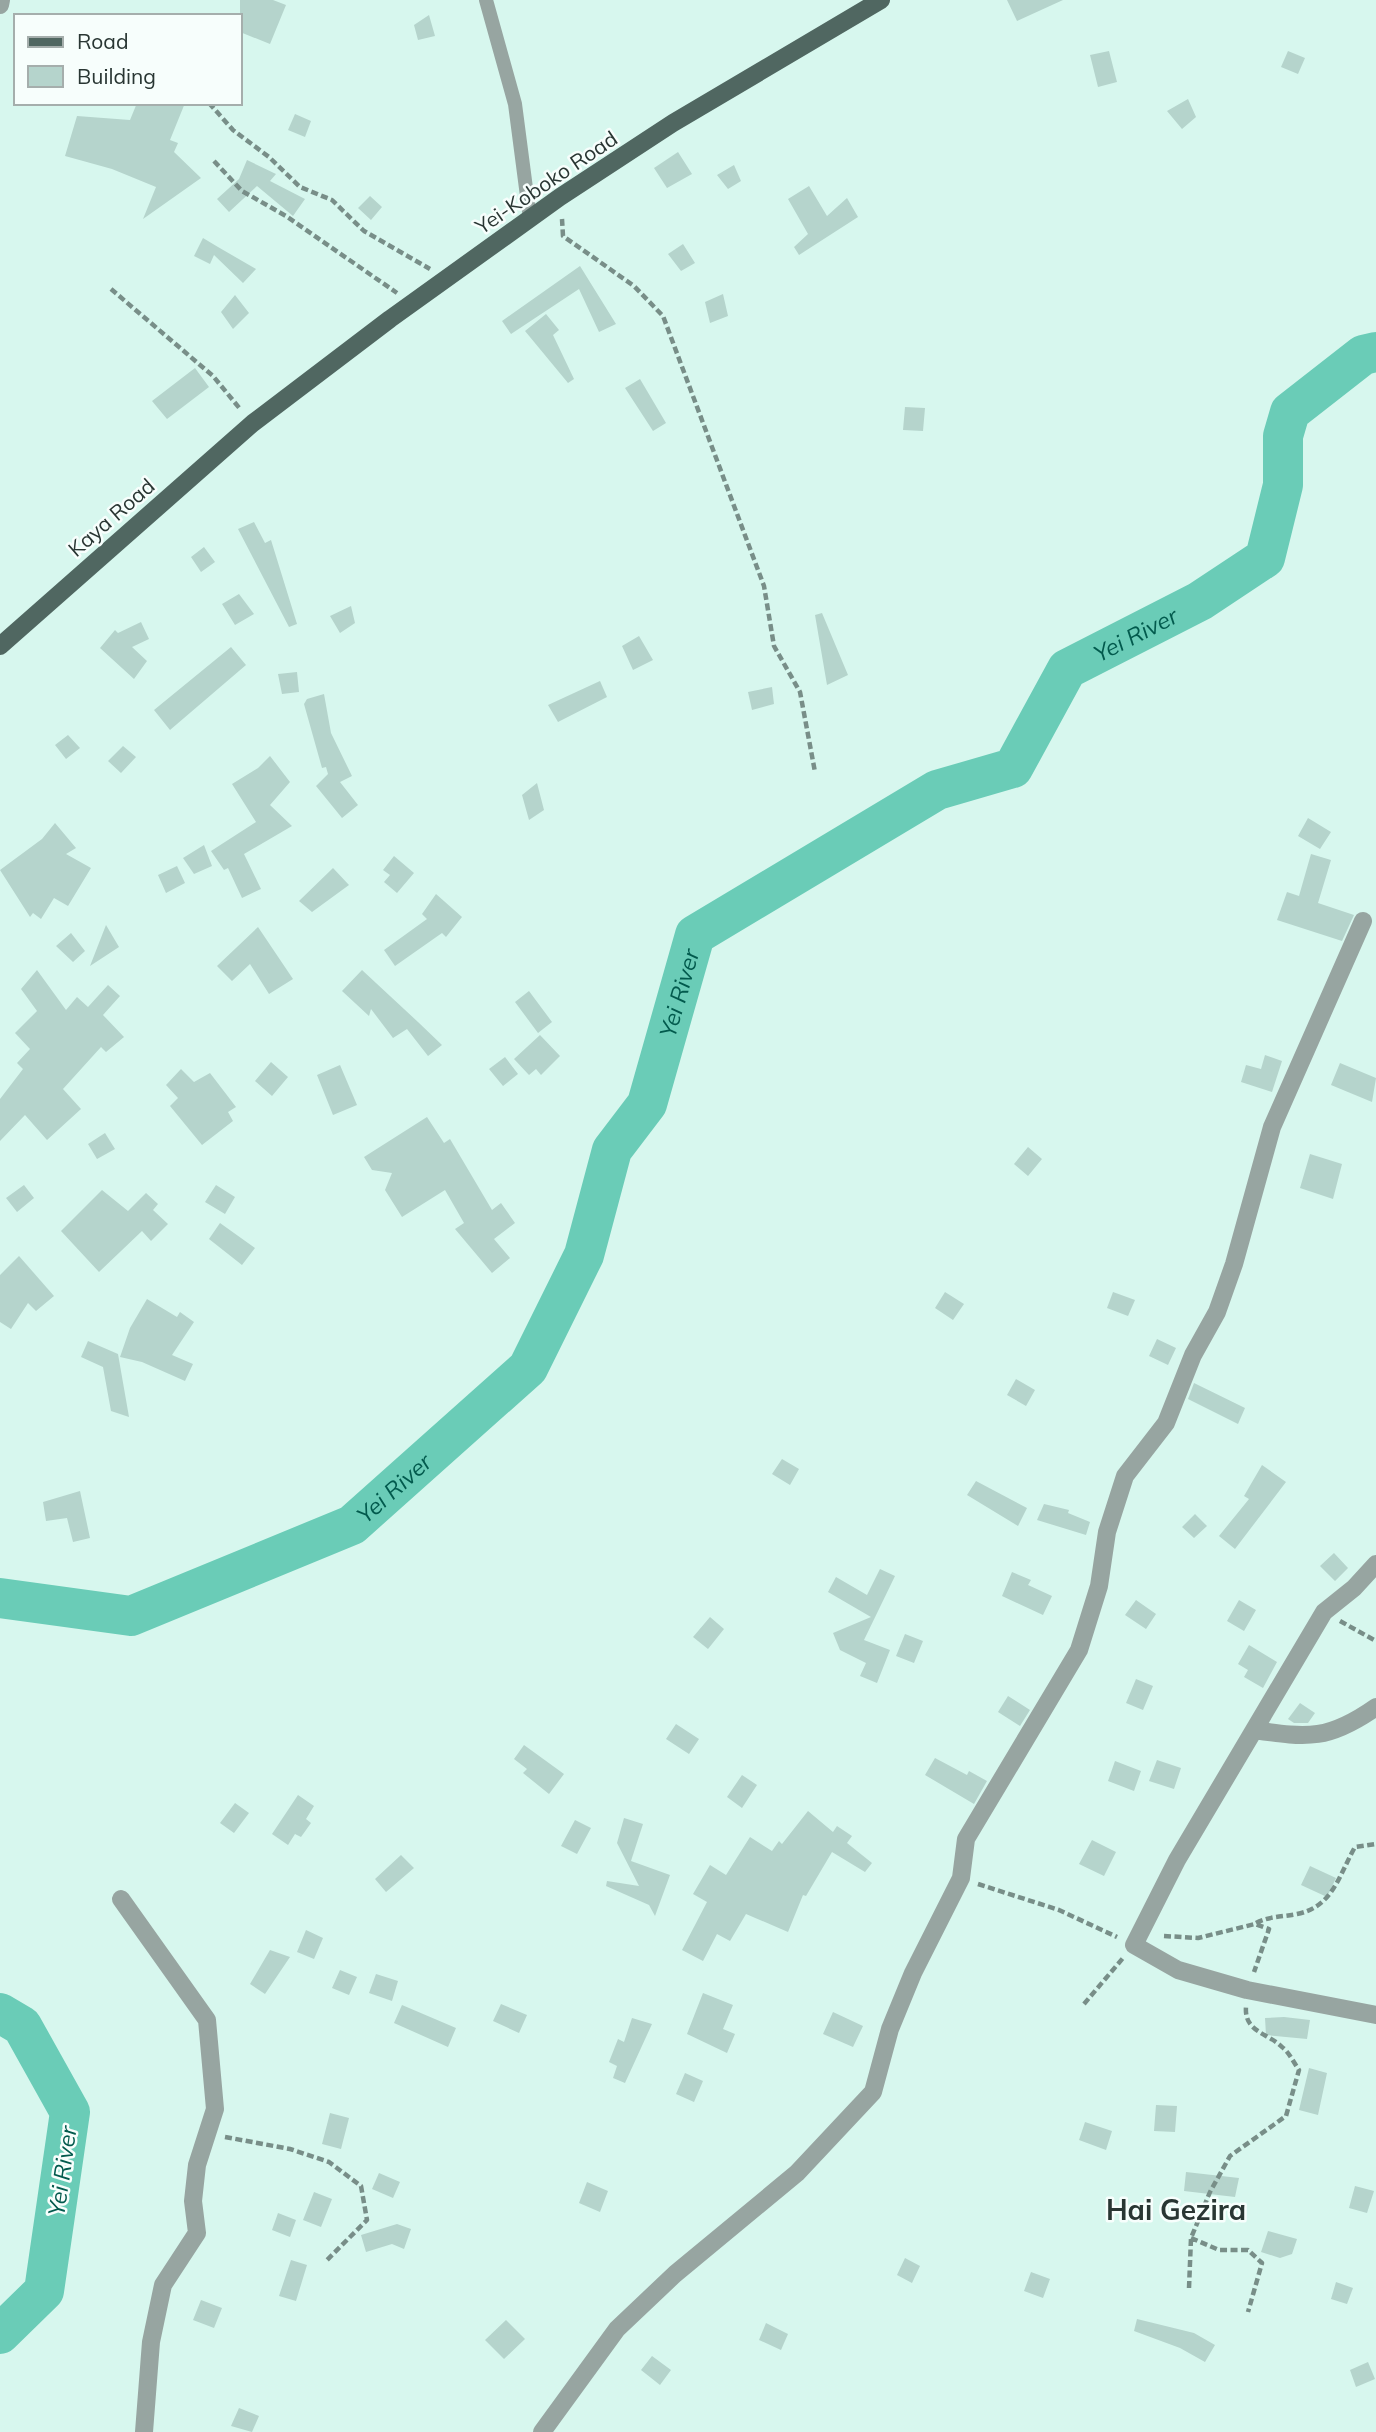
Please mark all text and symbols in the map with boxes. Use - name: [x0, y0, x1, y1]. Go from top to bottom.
- legend: [14, 14, 242, 105]
- text: Road: [77, 28, 128, 54]
- text: Building: [77, 63, 156, 89]
- street label: Yei-Koboko Road: [469, 125, 622, 240]
- street label: Kaya Road: [62, 472, 160, 562]
- water label: Yei River: [1088, 600, 1184, 668]
- water label: Yei River: [652, 944, 705, 1041]
- water label: Yei River: [350, 1446, 438, 1529]
- water label: Yei River: [41, 2123, 83, 2218]
- district label: Hai Gezira: [1106, 2192, 1246, 2227]

